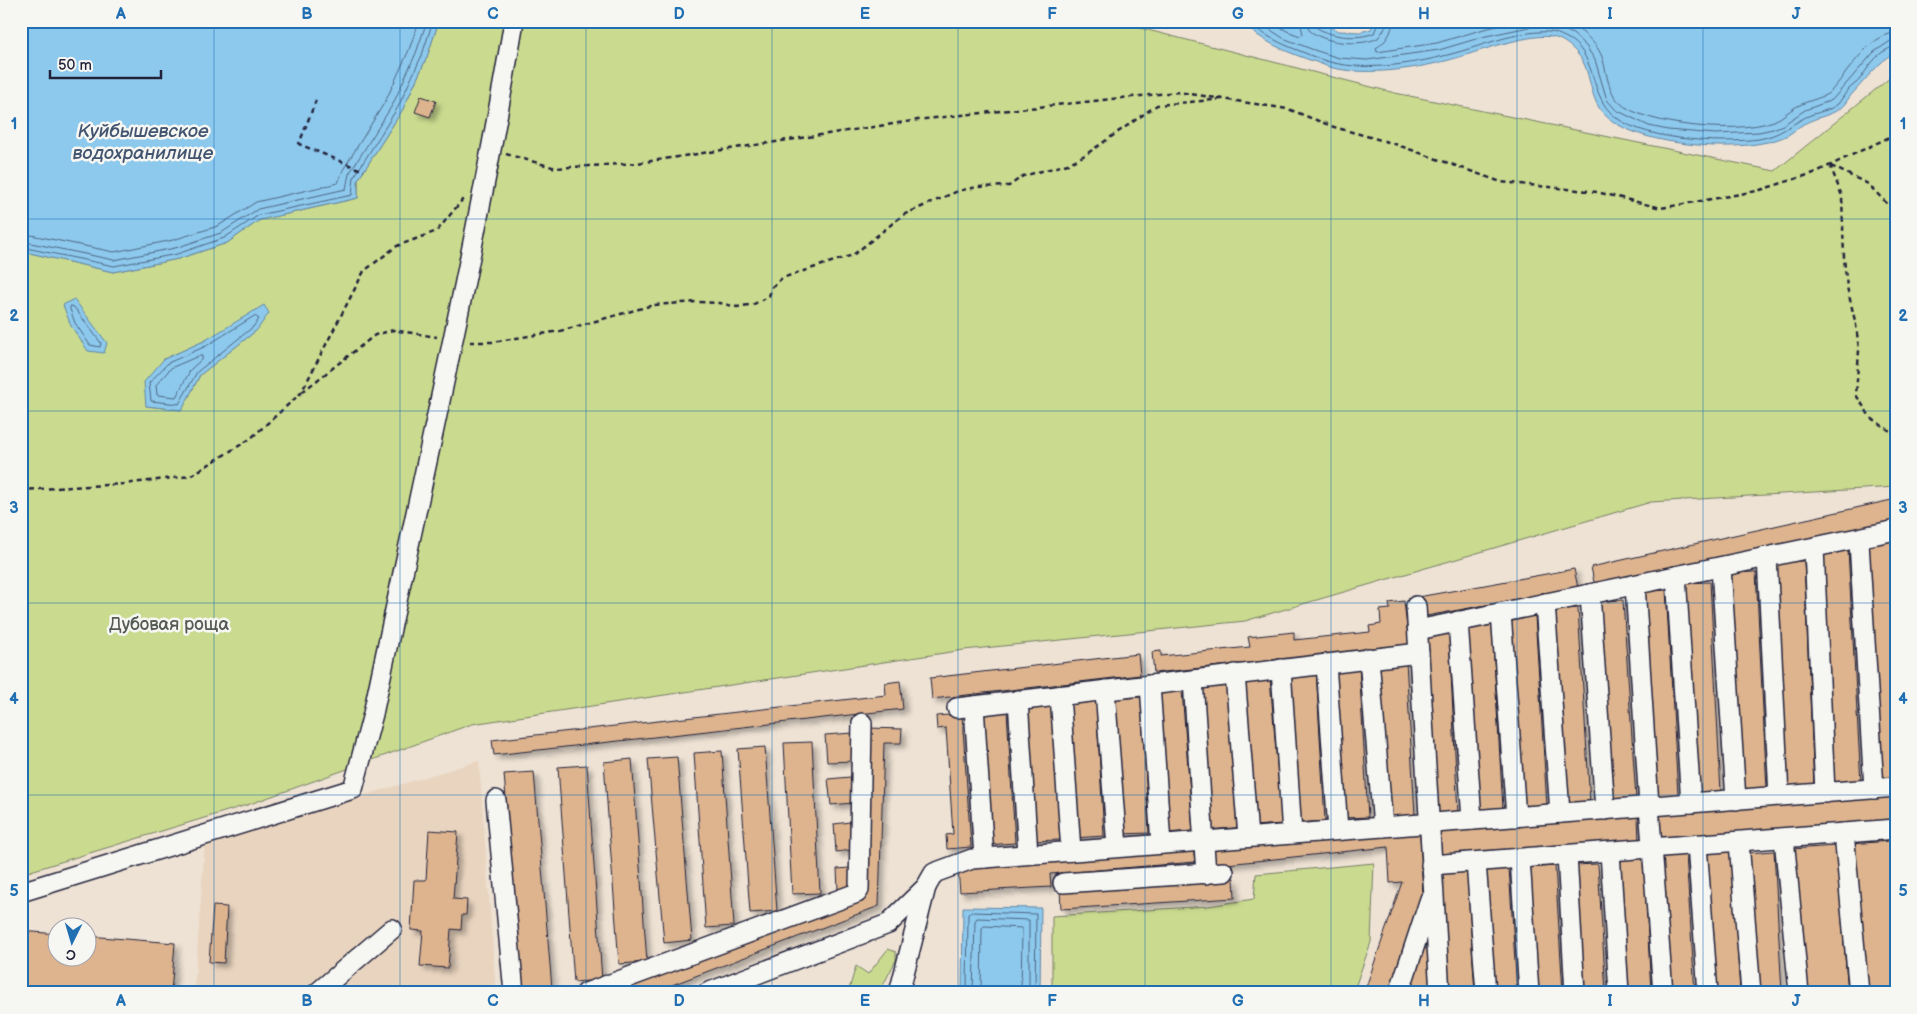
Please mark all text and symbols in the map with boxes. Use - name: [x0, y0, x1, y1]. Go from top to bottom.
- text: A: [115, 5, 126, 24]
- text: B: [301, 5, 313, 24]
- text: C: [487, 5, 499, 24]
- text: D: [673, 5, 685, 24]
- text: E: [860, 5, 870, 24]
- text: F: [1047, 5, 1057, 24]
- text: G: [1232, 5, 1244, 24]
- text: H: [1418, 5, 1430, 24]
- text: I: [1607, 5, 1613, 24]
- text: J: [1792, 5, 1801, 24]
- scale bar: [50, 48, 161, 80]
- text: 50 m: [58, 56, 92, 75]
- text: 1: [11, 115, 17, 134]
- text: 1: [1900, 115, 1906, 134]
- water label: Куйбышевское водохранилище: [73, 120, 214, 165]
- text: 2: [9, 307, 19, 326]
- text: 2: [1898, 307, 1908, 326]
- text: 3: [9, 499, 19, 518]
- text: 3: [1898, 499, 1908, 518]
- park label: Дубовая роща: [109, 614, 229, 635]
- text: 4: [9, 690, 19, 709]
- text: 4: [1898, 690, 1908, 709]
- text: 5: [9, 882, 19, 901]
- text: 5: [1898, 882, 1908, 901]
- north arrow: [48, 916, 98, 966]
- text: С: [65, 946, 77, 963]
- text: A: [115, 992, 126, 1011]
- text: B: [301, 992, 313, 1011]
- text: C: [487, 992, 499, 1011]
- text: D: [673, 992, 685, 1011]
- text: E: [860, 992, 870, 1011]
- text: F: [1047, 992, 1057, 1011]
- text: G: [1232, 992, 1244, 1011]
- text: H: [1418, 992, 1430, 1011]
- text: I: [1607, 992, 1613, 1011]
- text: J: [1792, 992, 1801, 1011]

